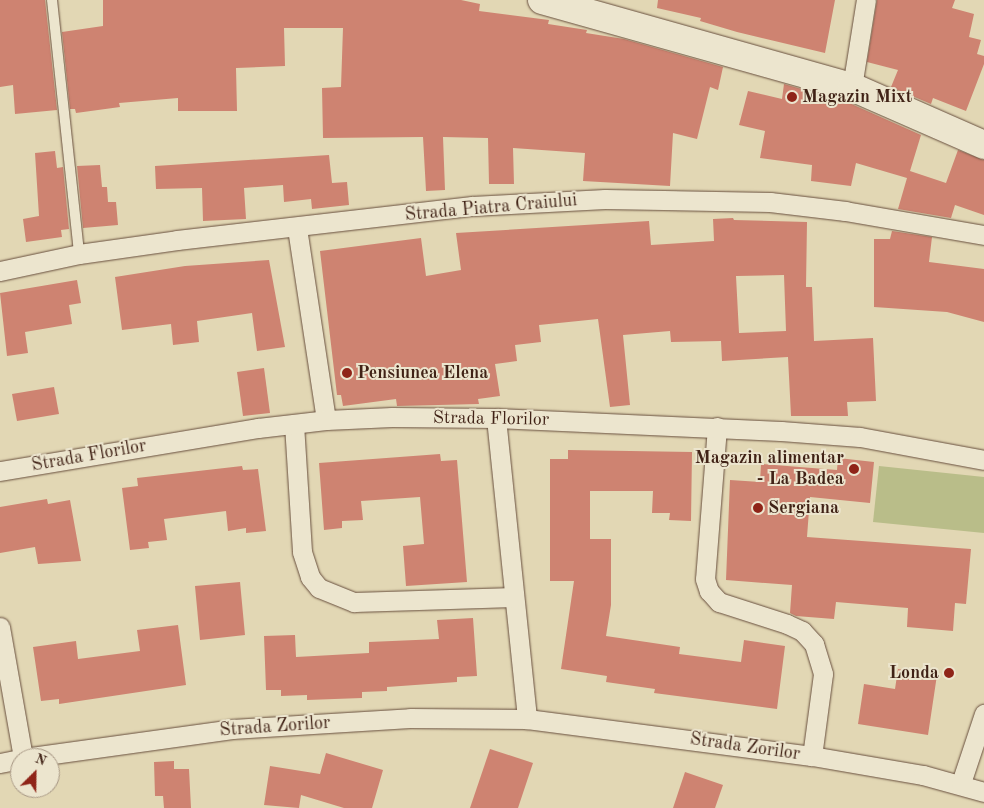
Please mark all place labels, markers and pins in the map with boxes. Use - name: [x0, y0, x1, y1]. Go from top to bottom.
- place label: Magazin Mixt: [802, 86, 912, 108]
- marker: Magazin Mixt: [786, 91, 798, 103]
- place label: Pensiunea Elena: [357, 362, 488, 384]
- marker: Pensiunea Elena: [341, 367, 353, 379]
- place label: Magazin alimentar - La Badea: [695, 448, 844, 490]
- marker: Magazin alimentar - La Badea: [848, 463, 860, 475]
- place label: Sergiana: [768, 497, 839, 519]
- marker: Sergiana: [752, 502, 764, 514]
- place label: Londa: [889, 662, 939, 684]
- marker: Londa: [943, 667, 955, 679]

